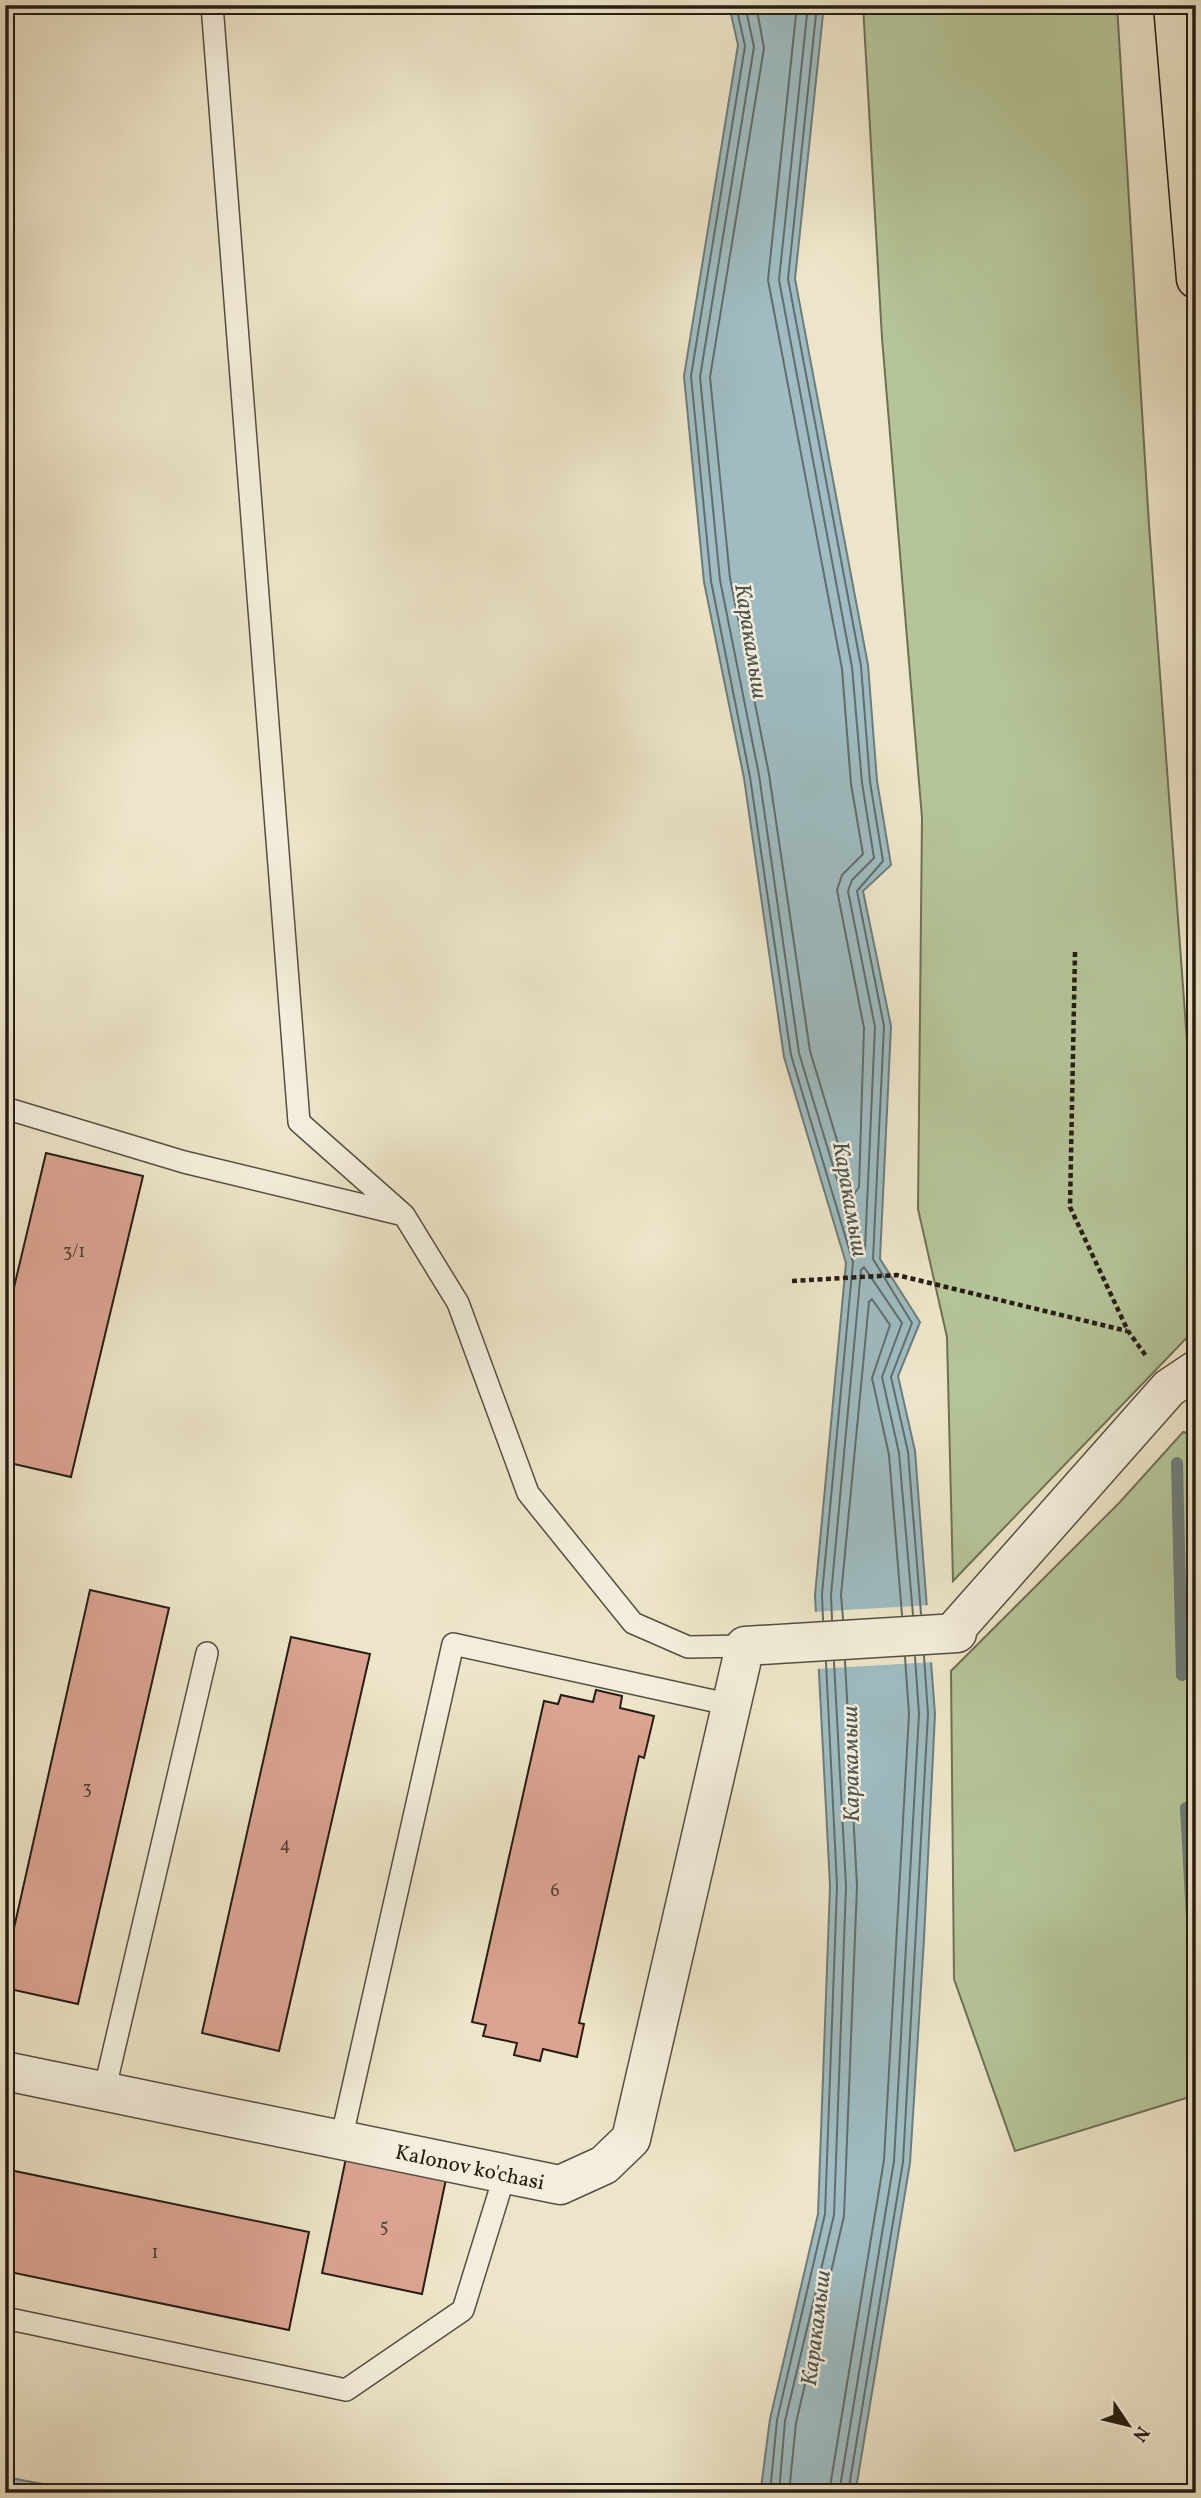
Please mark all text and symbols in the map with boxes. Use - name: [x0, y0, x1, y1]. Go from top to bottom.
- water label: Каракамыш: [725, 581, 775, 701]
- water label: Каракамыш: [823, 1139, 875, 1260]
- house number: 3/1: [63, 1240, 85, 1265]
- water label: Каракамыш: [835, 1705, 869, 1823]
- house number: 3: [82, 1777, 92, 1802]
- house number: 4: [280, 1833, 290, 1858]
- house number: 6: [550, 1879, 560, 1904]
- street label: Kalonov ko'chasi: [392, 2138, 547, 2198]
- house number: 5: [380, 2215, 388, 2240]
- house number: 1: [152, 2241, 158, 2266]
- water label: Каракамыш: [794, 2268, 840, 2388]
- north arrow: [1092, 2390, 1162, 2460]
- text: N: [1126, 2420, 1155, 2447]

